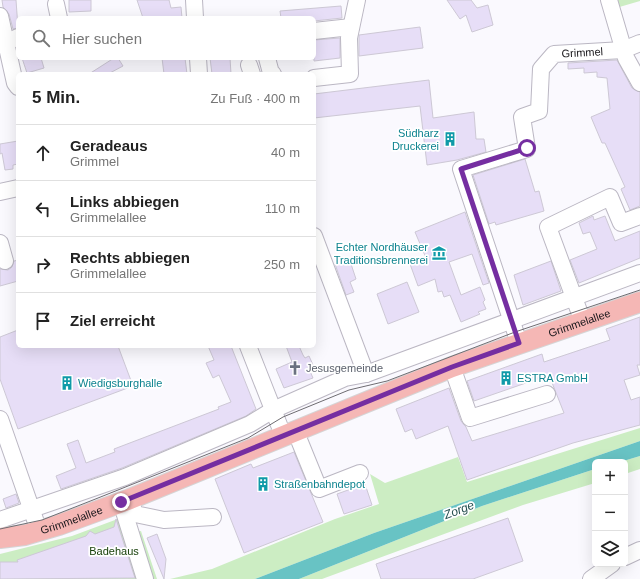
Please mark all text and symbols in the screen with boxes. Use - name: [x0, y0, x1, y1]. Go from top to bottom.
- search box: [16, 16, 316, 60]
- icon: search: [30, 27, 52, 49]
- text: Hier suchen: [62, 30, 142, 47]
- street label: Grimmel: [561, 45, 603, 60]
- text: 5 Min.: [32, 88, 80, 107]
- text: Zu Fuß · 400 m: [210, 91, 300, 106]
- place label: Südharz Druckerei: [392, 127, 439, 152]
- building icon: Südharz Druckerei: [442, 131, 458, 147]
- text: Geradeaus: [70, 137, 148, 154]
- route start: [518, 139, 536, 157]
- icon: ahead: [32, 142, 54, 164]
- text: 40 m: [271, 145, 300, 160]
- text: Grimmel: [70, 154, 119, 169]
- text: Links abbiegen: [70, 193, 179, 210]
- icon: left: [32, 198, 54, 220]
- text: 110 m: [265, 201, 300, 216]
- text: Grimmelallee: [70, 210, 147, 225]
- place label: Echter Nordhäuser Traditionsbrennerei: [334, 241, 428, 266]
- museum icon: Echter Nordhäuser Traditionsbrennerei: [431, 245, 447, 261]
- text: Rechts abbiegen: [70, 249, 190, 266]
- icon: right: [32, 254, 54, 276]
- text: 250 m: [264, 257, 300, 272]
- text: Grimmelallee: [70, 266, 147, 281]
- street label: Grimmelallee: [547, 307, 612, 339]
- icon: arrive: [32, 310, 54, 332]
- text: Ziel erreicht: [70, 312, 155, 329]
- church icon: Jesusgemeinde: [287, 360, 303, 376]
- place label: Jesusgemeinde: [306, 362, 383, 374]
- building icon: ESTRA GmbH: [498, 370, 514, 386]
- place label: ESTRA GmbH: [517, 372, 588, 384]
- building icon: Wiedigsburghalle: [59, 375, 75, 391]
- place label: Wiedigsburghalle: [78, 377, 162, 389]
- map controls: [592, 459, 628, 567]
- button: +: [592, 459, 628, 495]
- building icon: Straßenbahndepot: [255, 476, 271, 492]
- place label: Straßenbahndepot: [274, 478, 365, 490]
- route end: [112, 493, 130, 511]
- button: −: [592, 495, 628, 531]
- water label: Zorge: [441, 498, 476, 523]
- street label: Grimmelallee: [39, 504, 104, 536]
- button: layers: [592, 531, 628, 567]
- park label: Badehaus: [89, 545, 139, 557]

